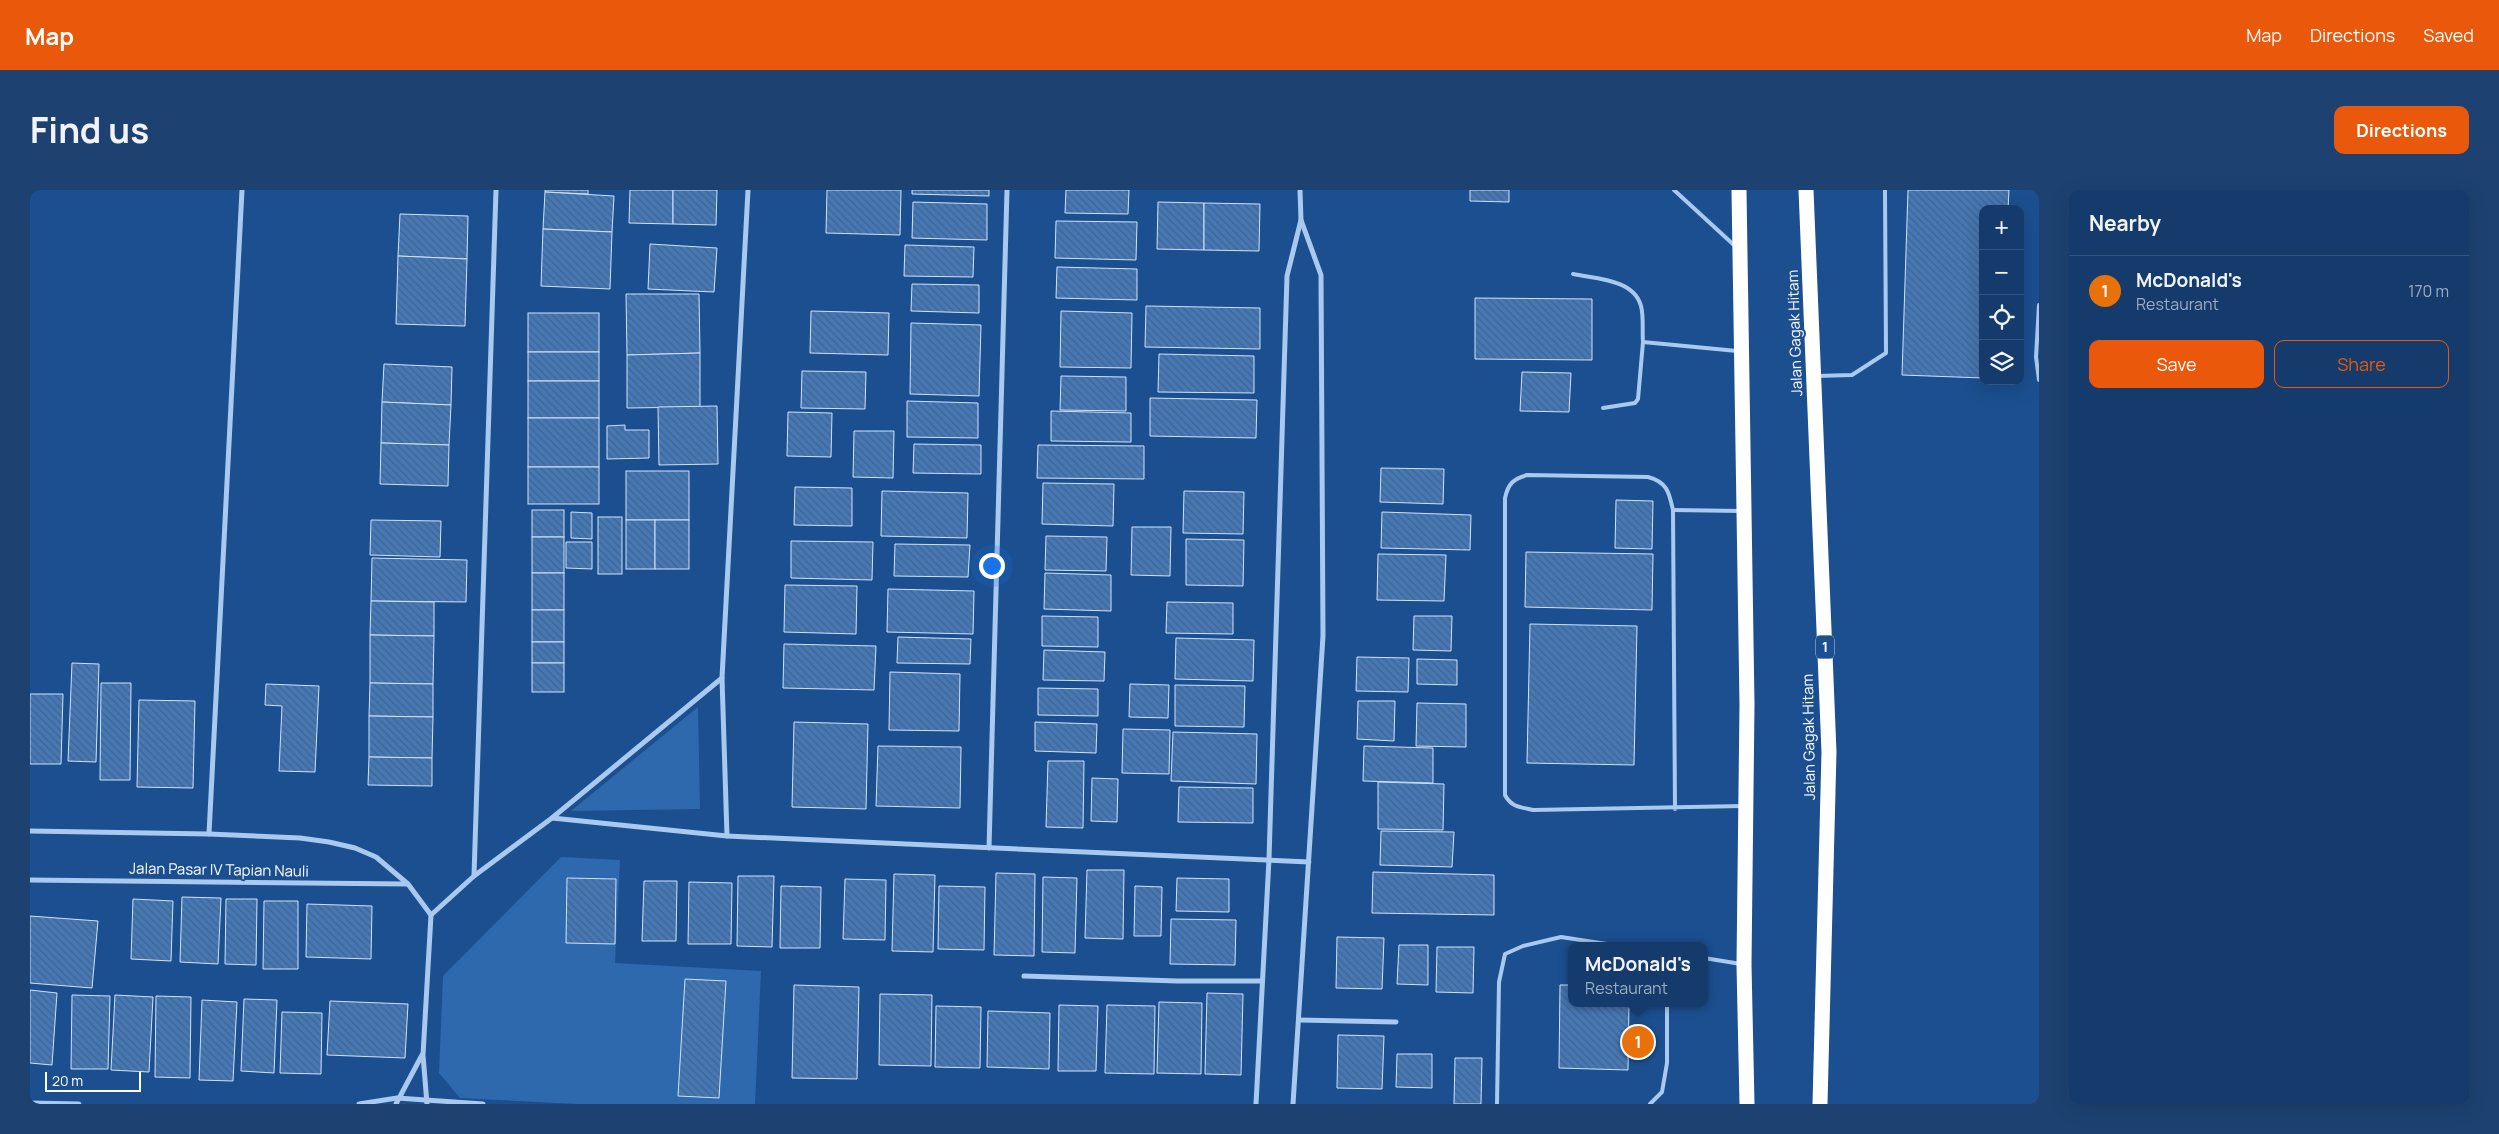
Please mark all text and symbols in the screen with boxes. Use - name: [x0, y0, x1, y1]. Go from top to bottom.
- text: Map: [25, 19, 74, 52]
- text: Map: [2246, 23, 2282, 47]
- text: Directions: [2310, 23, 2395, 47]
- text: Saved: [2423, 23, 2474, 47]
- text: Find us: [30, 106, 149, 154]
- button: Directions: [2334, 106, 2469, 154]
- map controls: [1979, 205, 2024, 385]
- button: +: [1979, 205, 2024, 250]
- text: Nearby: [2089, 209, 2161, 237]
- button: −: [1979, 250, 2024, 295]
- text: McDonald's: [2136, 267, 2242, 293]
- street label: Jalan Gagak Hitam: [1782, 269, 1807, 397]
- text: 1: [2101, 280, 2109, 302]
- text: 170 m: [2408, 280, 2449, 302]
- text: Restaurant: [2136, 293, 2219, 315]
- button: locate: [1979, 295, 2024, 340]
- button: layers: [1979, 340, 2024, 385]
- button: Save: [2089, 340, 2264, 388]
- button: Share: [2274, 340, 2449, 388]
- your location: [979, 553, 1005, 579]
- road number: 1: [1816, 636, 1834, 658]
- street label: Jalan Gagak Hitam: [1797, 674, 1820, 800]
- street label: Jalan Pasar IV Tapian Nauli: [129, 857, 309, 882]
- popup: [1568, 942, 1708, 1007]
- text: McDonald's: [1585, 951, 1691, 977]
- text: Restaurant: [1585, 977, 1668, 999]
- pin: 1: [1622, 1023, 1654, 1061]
- scale bar: [45, 1069, 141, 1092]
- text: 20 m: [52, 1071, 83, 1090]

